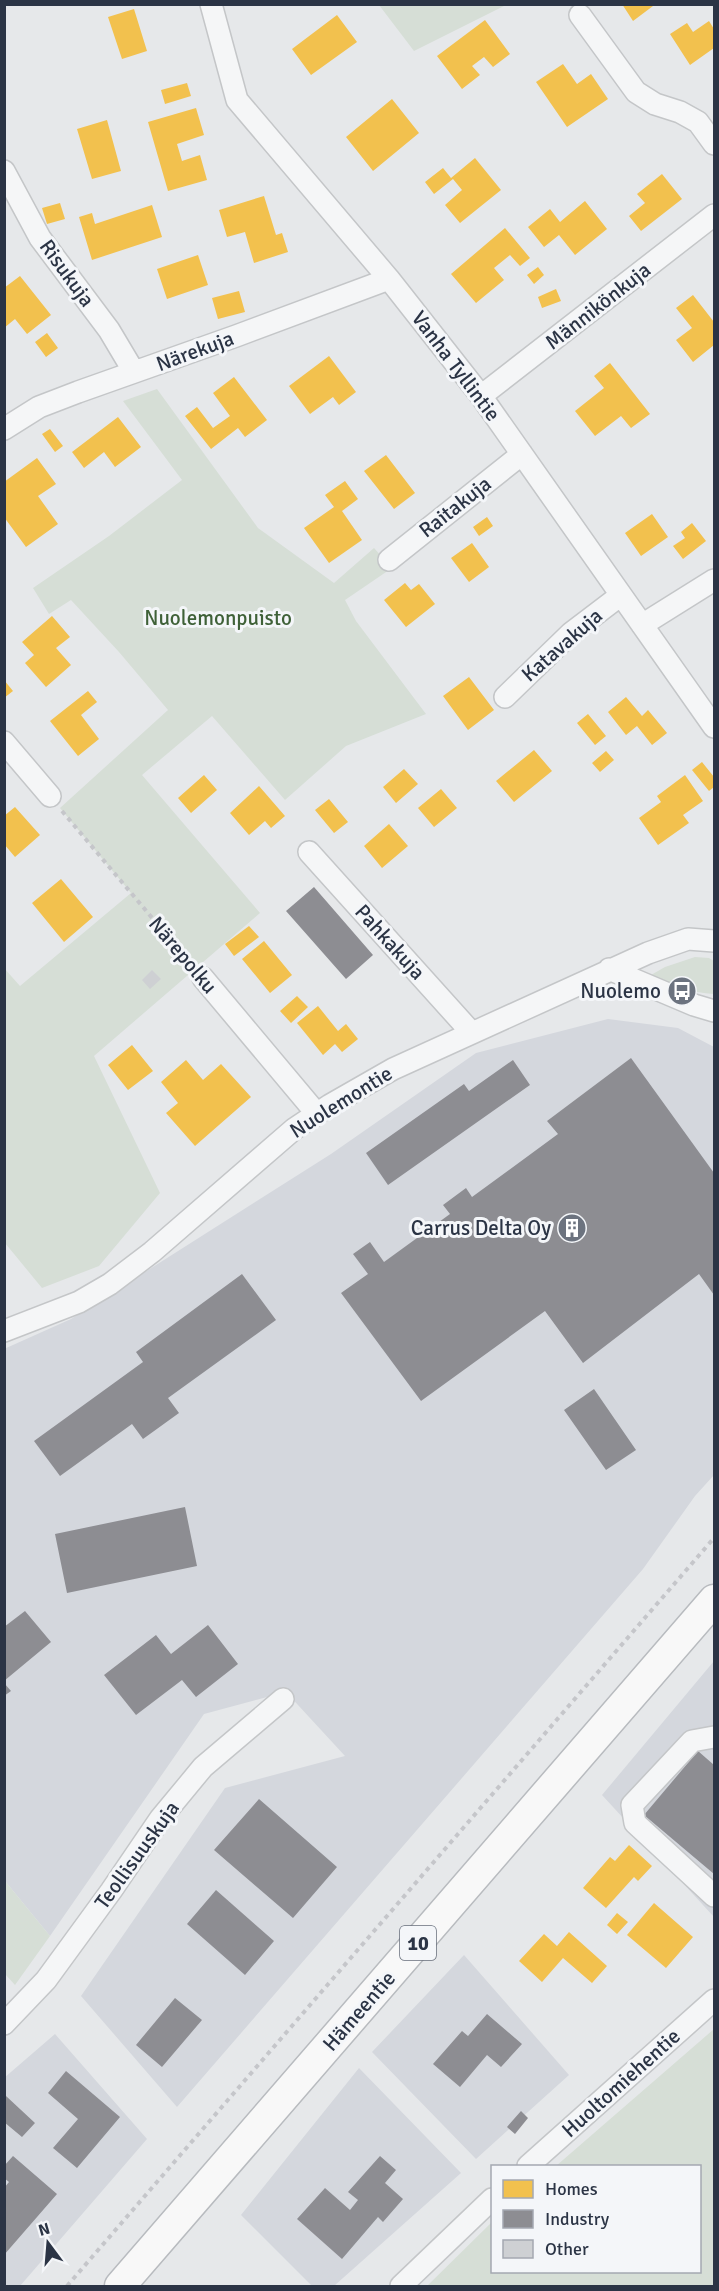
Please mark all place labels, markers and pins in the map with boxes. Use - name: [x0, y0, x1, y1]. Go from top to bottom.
- bus stop icon: Nuolemo: [666, 975, 698, 1007]
- place label: Nuolemo: [580, 978, 661, 1004]
- building icon: Carrus Delta Oy: [556, 1212, 588, 1244]
- place label: Carrus Delta Oy: [411, 1215, 551, 1241]

